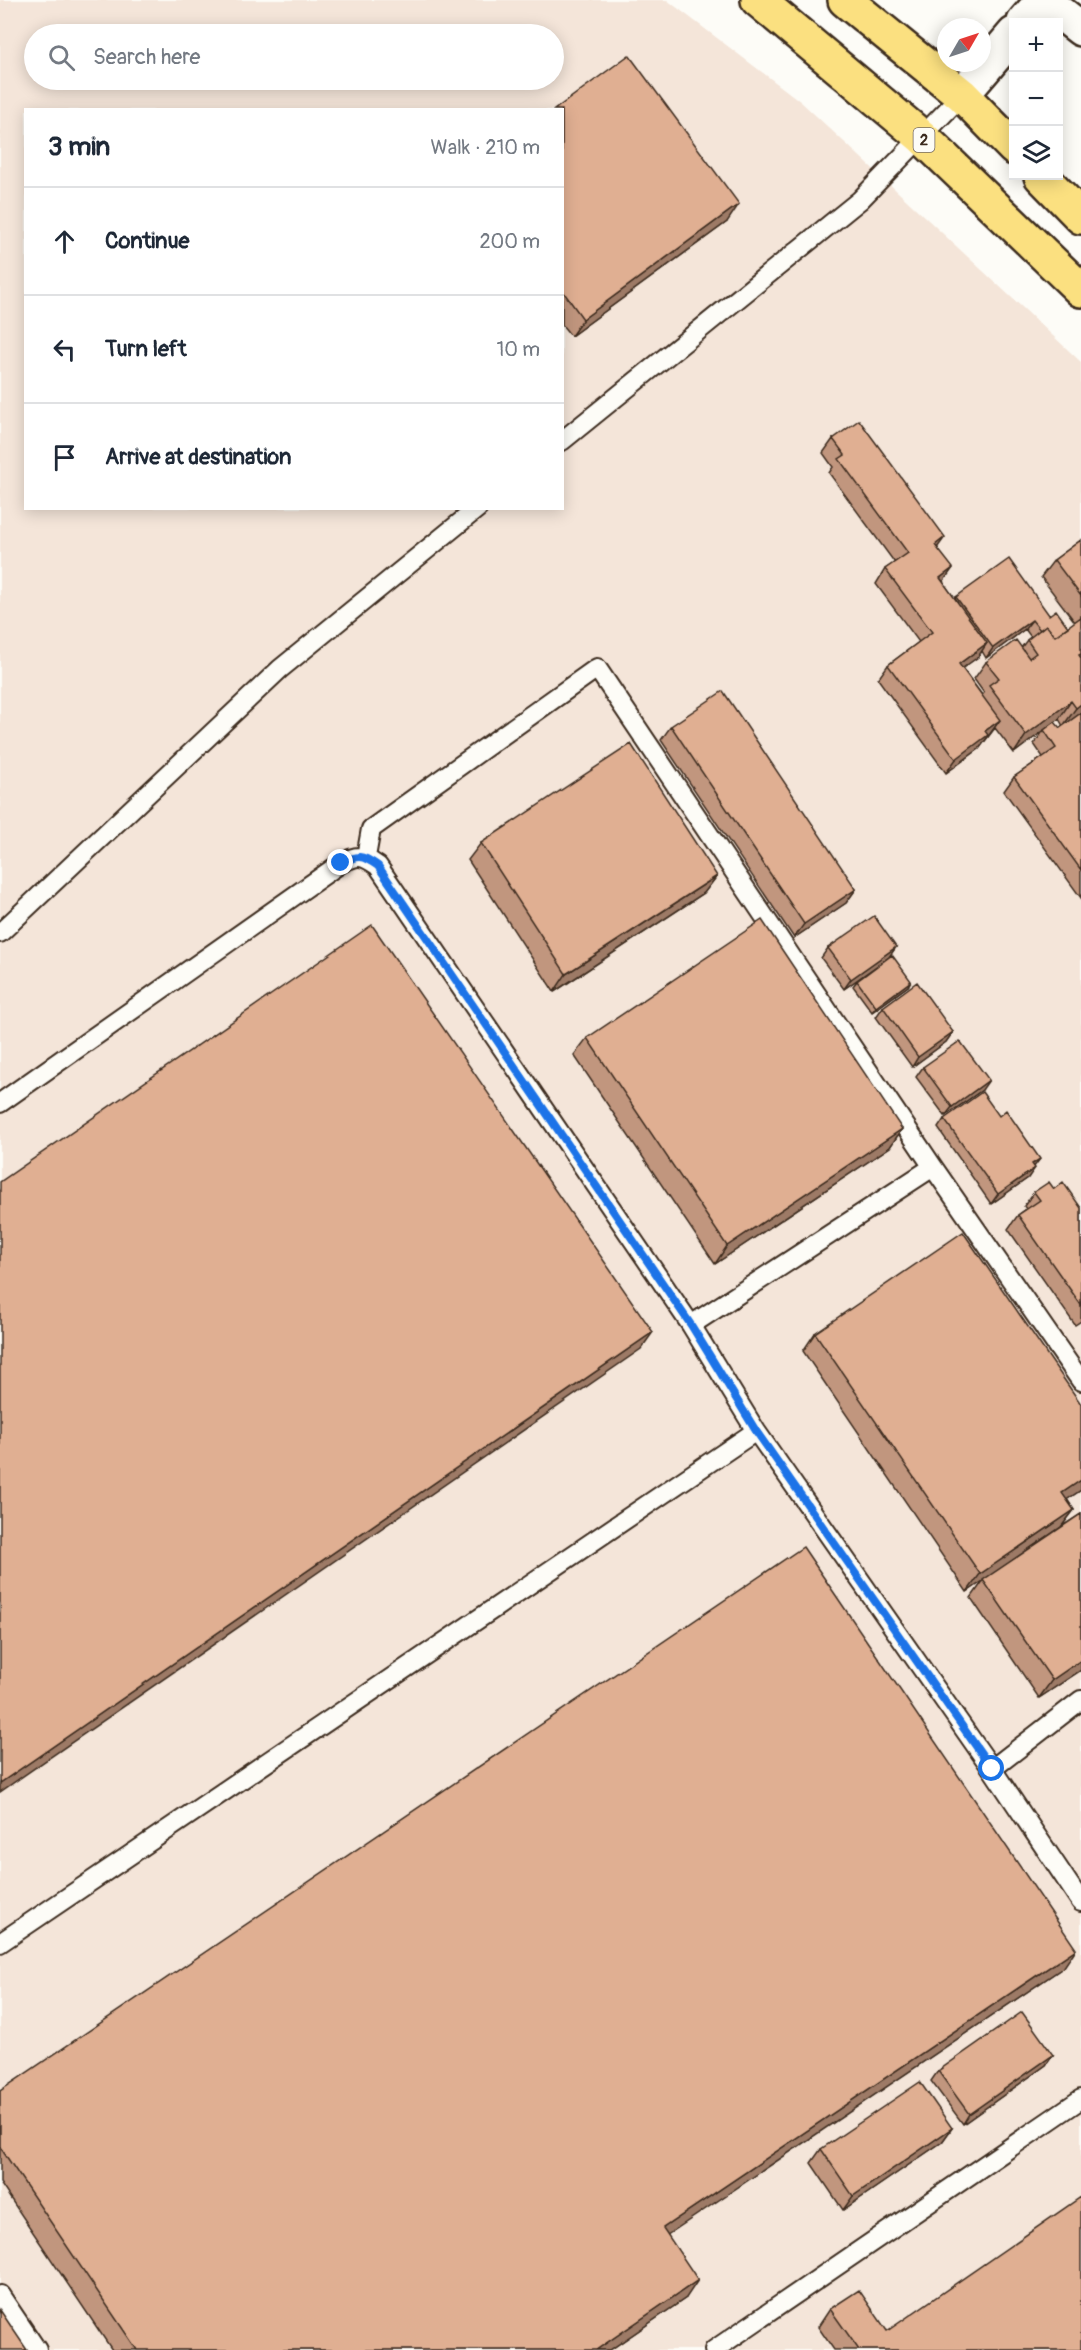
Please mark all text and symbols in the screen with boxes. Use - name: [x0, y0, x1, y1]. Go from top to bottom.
- north arrow: [937, 18, 991, 72]
- map controls: [1009, 18, 1063, 180]
- button: +: [1009, 18, 1063, 72]
- search box: [24, 24, 564, 90]
- icon: search: [45, 41, 78, 74]
- text: Search here: [93, 43, 200, 71]
- button: −: [1009, 72, 1063, 126]
- button: layers: [1009, 126, 1063, 180]
- road number: 2: [914, 128, 934, 152]
- text: 3 min: [48, 131, 110, 163]
- text: Walk · 210 m: [431, 135, 540, 160]
- icon: ahead: [48, 225, 81, 258]
- text: Continue: [105, 227, 189, 255]
- text: 200 m: [479, 229, 540, 254]
- icon: left: [48, 333, 81, 366]
- text: Turn left: [105, 335, 187, 363]
- text: 10 m: [496, 337, 540, 362]
- icon: arrive: [48, 441, 81, 474]
- text: Arrive at destination: [105, 443, 291, 471]
- route end: [327, 849, 353, 875]
- route start: [978, 1755, 1004, 1781]

